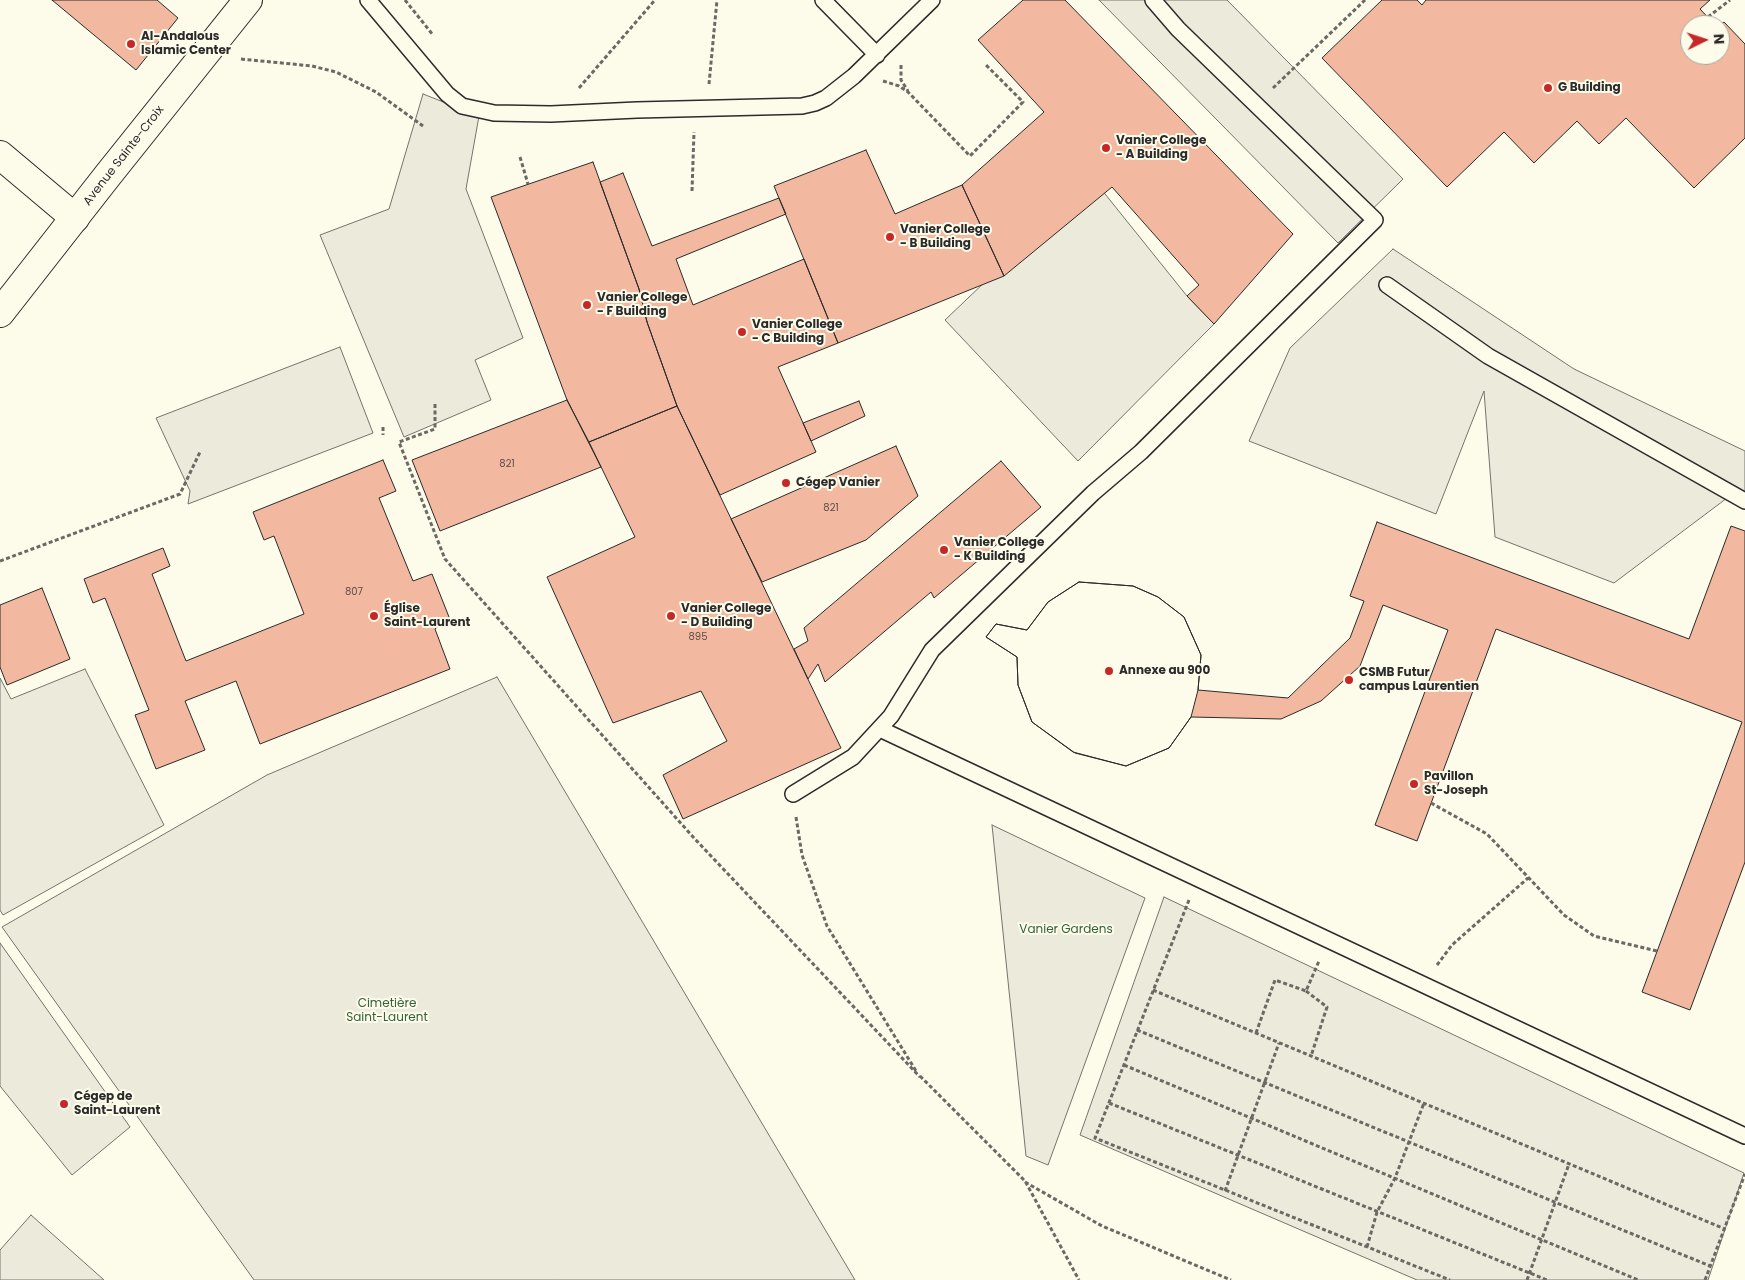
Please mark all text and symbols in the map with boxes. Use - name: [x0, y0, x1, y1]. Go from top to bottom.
- north arrow: [1680, 15, 1730, 65]
- place label: Al-Andalous Islamic Center: [141, 30, 231, 58]
- text: N: [1709, 33, 1729, 45]
- marker: Al-Andalous Islamic Center: [125, 38, 137, 50]
- place label: G Building: [1558, 81, 1621, 95]
- marker: G Building: [1542, 82, 1554, 94]
- street label: Avenue Sainte-Croix: [81, 103, 167, 209]
- place label: Vanier College - A Building: [1116, 134, 1206, 162]
- marker: Vanier College - A Building: [1100, 142, 1112, 154]
- place label: Vanier College - B Building: [900, 223, 990, 251]
- marker: Vanier College - B Building: [884, 231, 896, 243]
- place label: Vanier College - F Building: [597, 291, 687, 319]
- marker: Vanier College - F Building: [581, 299, 593, 311]
- place label: Vanier College - C Building: [752, 318, 842, 346]
- marker: Vanier College - C Building: [736, 326, 748, 338]
- house number: 821: [499, 458, 515, 470]
- place label: Cégep Vanier: [796, 476, 880, 490]
- marker: Cégep Vanier: [780, 477, 792, 489]
- house number: 821: [823, 502, 839, 514]
- place label: Vanier College - K Building: [954, 536, 1044, 564]
- marker: Vanier College - K Building: [938, 544, 950, 556]
- house number: 807: [345, 586, 363, 598]
- place label: Église Saint-Laurent: [384, 602, 470, 630]
- place label: Vanier College - D Building: [681, 602, 771, 630]
- marker: Église Saint-Laurent: [368, 610, 380, 622]
- marker: Vanier College - D Building: [665, 610, 677, 622]
- house number: 895: [689, 631, 707, 643]
- place label: Annexe au 900: [1119, 664, 1210, 678]
- marker: Annexe au 900: [1103, 665, 1115, 677]
- place label: CSMB Futur campus Laurentien: [1359, 666, 1479, 694]
- marker: CSMB Futur campus Laurentien: [1343, 674, 1355, 686]
- place label: Pavillon St-Joseph: [1424, 770, 1488, 798]
- marker: Pavillon St-Joseph: [1408, 778, 1420, 790]
- park label: Vanier Gardens: [1019, 923, 1113, 937]
- park label: Cimetière Saint-Laurent: [346, 997, 428, 1025]
- place label: Cégep de Saint-Laurent: [74, 1090, 160, 1118]
- marker: Cégep de Saint-Laurent: [58, 1098, 70, 1110]

